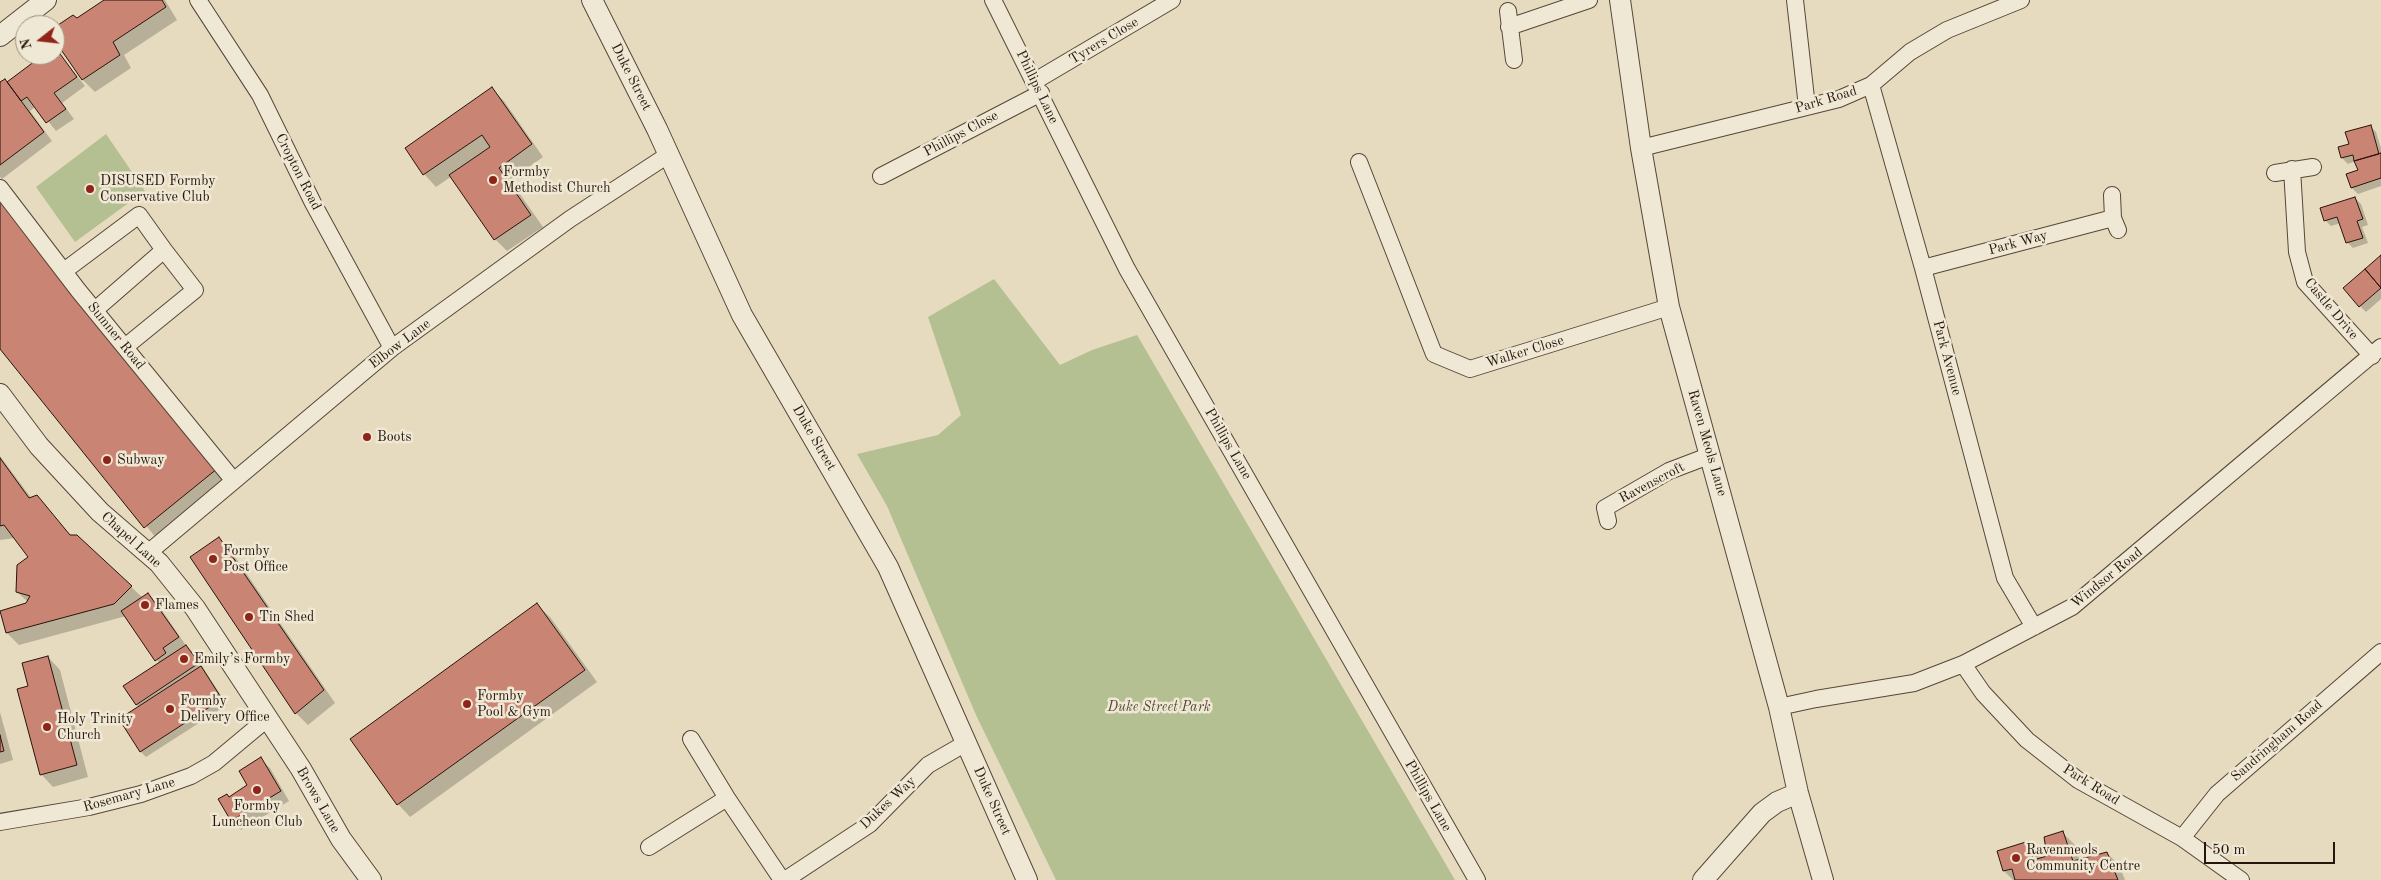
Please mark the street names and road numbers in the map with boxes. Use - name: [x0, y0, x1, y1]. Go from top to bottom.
- street label: Tyrers Close: [1066, 14, 1142, 68]
- street label: Duke Street: [607, 41, 655, 113]
- street label: Phillips Lane: [1012, 47, 1062, 127]
- street label: Park Road: [1793, 83, 1859, 117]
- street label: Phillips Close: [921, 107, 1001, 161]
- street label: Cropton Road: [271, 131, 325, 213]
- street label: Park Way: [1987, 227, 2049, 259]
- street label: Castle Drive: [2300, 275, 2362, 343]
- street label: Sumner Road: [84, 299, 148, 373]
- street label: Elbow Lane: [366, 316, 434, 372]
- street label: Park Avenue: [1929, 319, 1965, 397]
- street label: Walker Close: [1484, 332, 1566, 372]
- street label: Raven Meols Lane: [1684, 388, 1730, 498]
- street label: Duke Street: [788, 402, 840, 474]
- street label: Phillips Lane: [1201, 405, 1255, 483]
- street label: Ravenscroft: [1616, 459, 1688, 507]
- street label: Chapel Lane: [97, 508, 165, 572]
- street label: Windsor Road: [2068, 544, 2146, 612]
- street label: Sandringham Road: [2228, 697, 2326, 785]
- street label: Phillips Lane: [1401, 757, 1455, 835]
- street label: Park Road: [2059, 761, 2123, 809]
- street label: Brows Lane: [292, 764, 344, 836]
- street label: Duke Street: [969, 764, 1015, 838]
- street label: Dukes Way: [857, 773, 919, 833]
- street label: Rosemary Lane: [81, 774, 177, 816]

